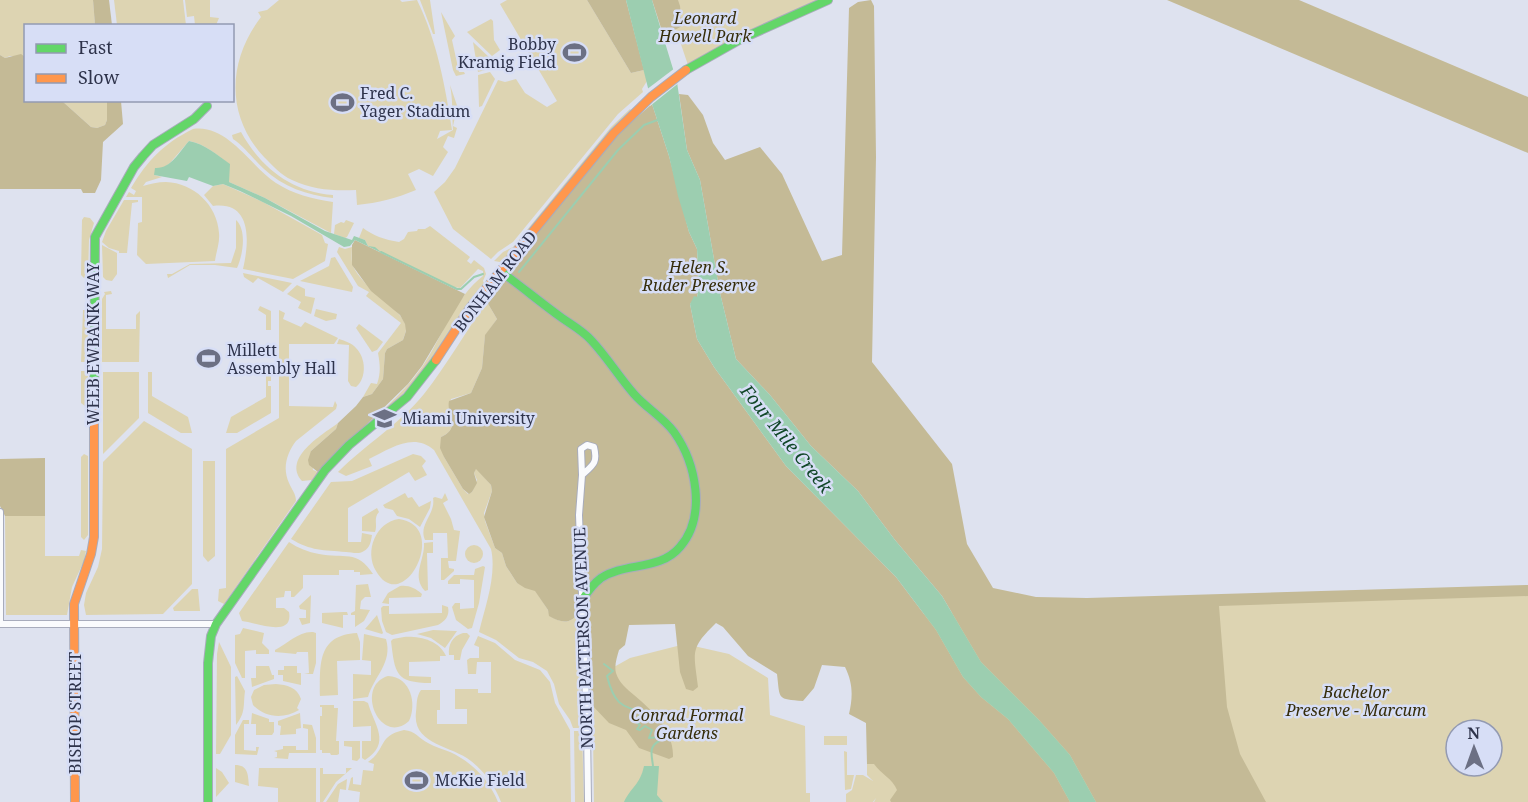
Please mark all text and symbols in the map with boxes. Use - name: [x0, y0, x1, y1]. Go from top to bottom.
- park label: Leonard Howell Park: [658, 7, 752, 47]
- legend: [24, 24, 234, 102]
- place label: Bobby Kramig Field: [458, 33, 557, 73]
- text: Fast: [78, 35, 113, 59]
- sports icon: Bobby Kramig Field: [561, 40, 587, 66]
- text: Slow: [78, 65, 120, 89]
- place label: Fred C. Yager Stadium: [359, 82, 470, 122]
- sports icon: Fred C. Yager Stadium: [329, 89, 355, 115]
- street label: BONHAM ROAD: [449, 226, 541, 336]
- park label: Helen S. Ruder Preserve: [641, 256, 756, 296]
- street label: WEEB EWBANK WAY: [82, 262, 104, 425]
- place label: Millett Assembly Hall: [227, 339, 336, 379]
- sports icon: Millett Assembly Hall: [196, 346, 222, 372]
- water label: Four Mile Creek: [735, 378, 838, 498]
- school or university icon: Miami University: [371, 405, 397, 431]
- place label: Miami University: [402, 407, 536, 429]
- street label: NORTH PATTERSON AVENUE: [568, 527, 598, 749]
- street label: BISHOP STREET: [64, 652, 86, 774]
- park label: Bachelor Preserve - Marcum: [1285, 681, 1427, 721]
- park label: Conrad Formal Gardens: [631, 704, 743, 744]
- north arrow: [1444, 718, 1504, 778]
- text: N: [1467, 722, 1481, 744]
- sports icon: McKie Field: [404, 767, 430, 793]
- place label: McKie Field: [435, 769, 525, 791]

